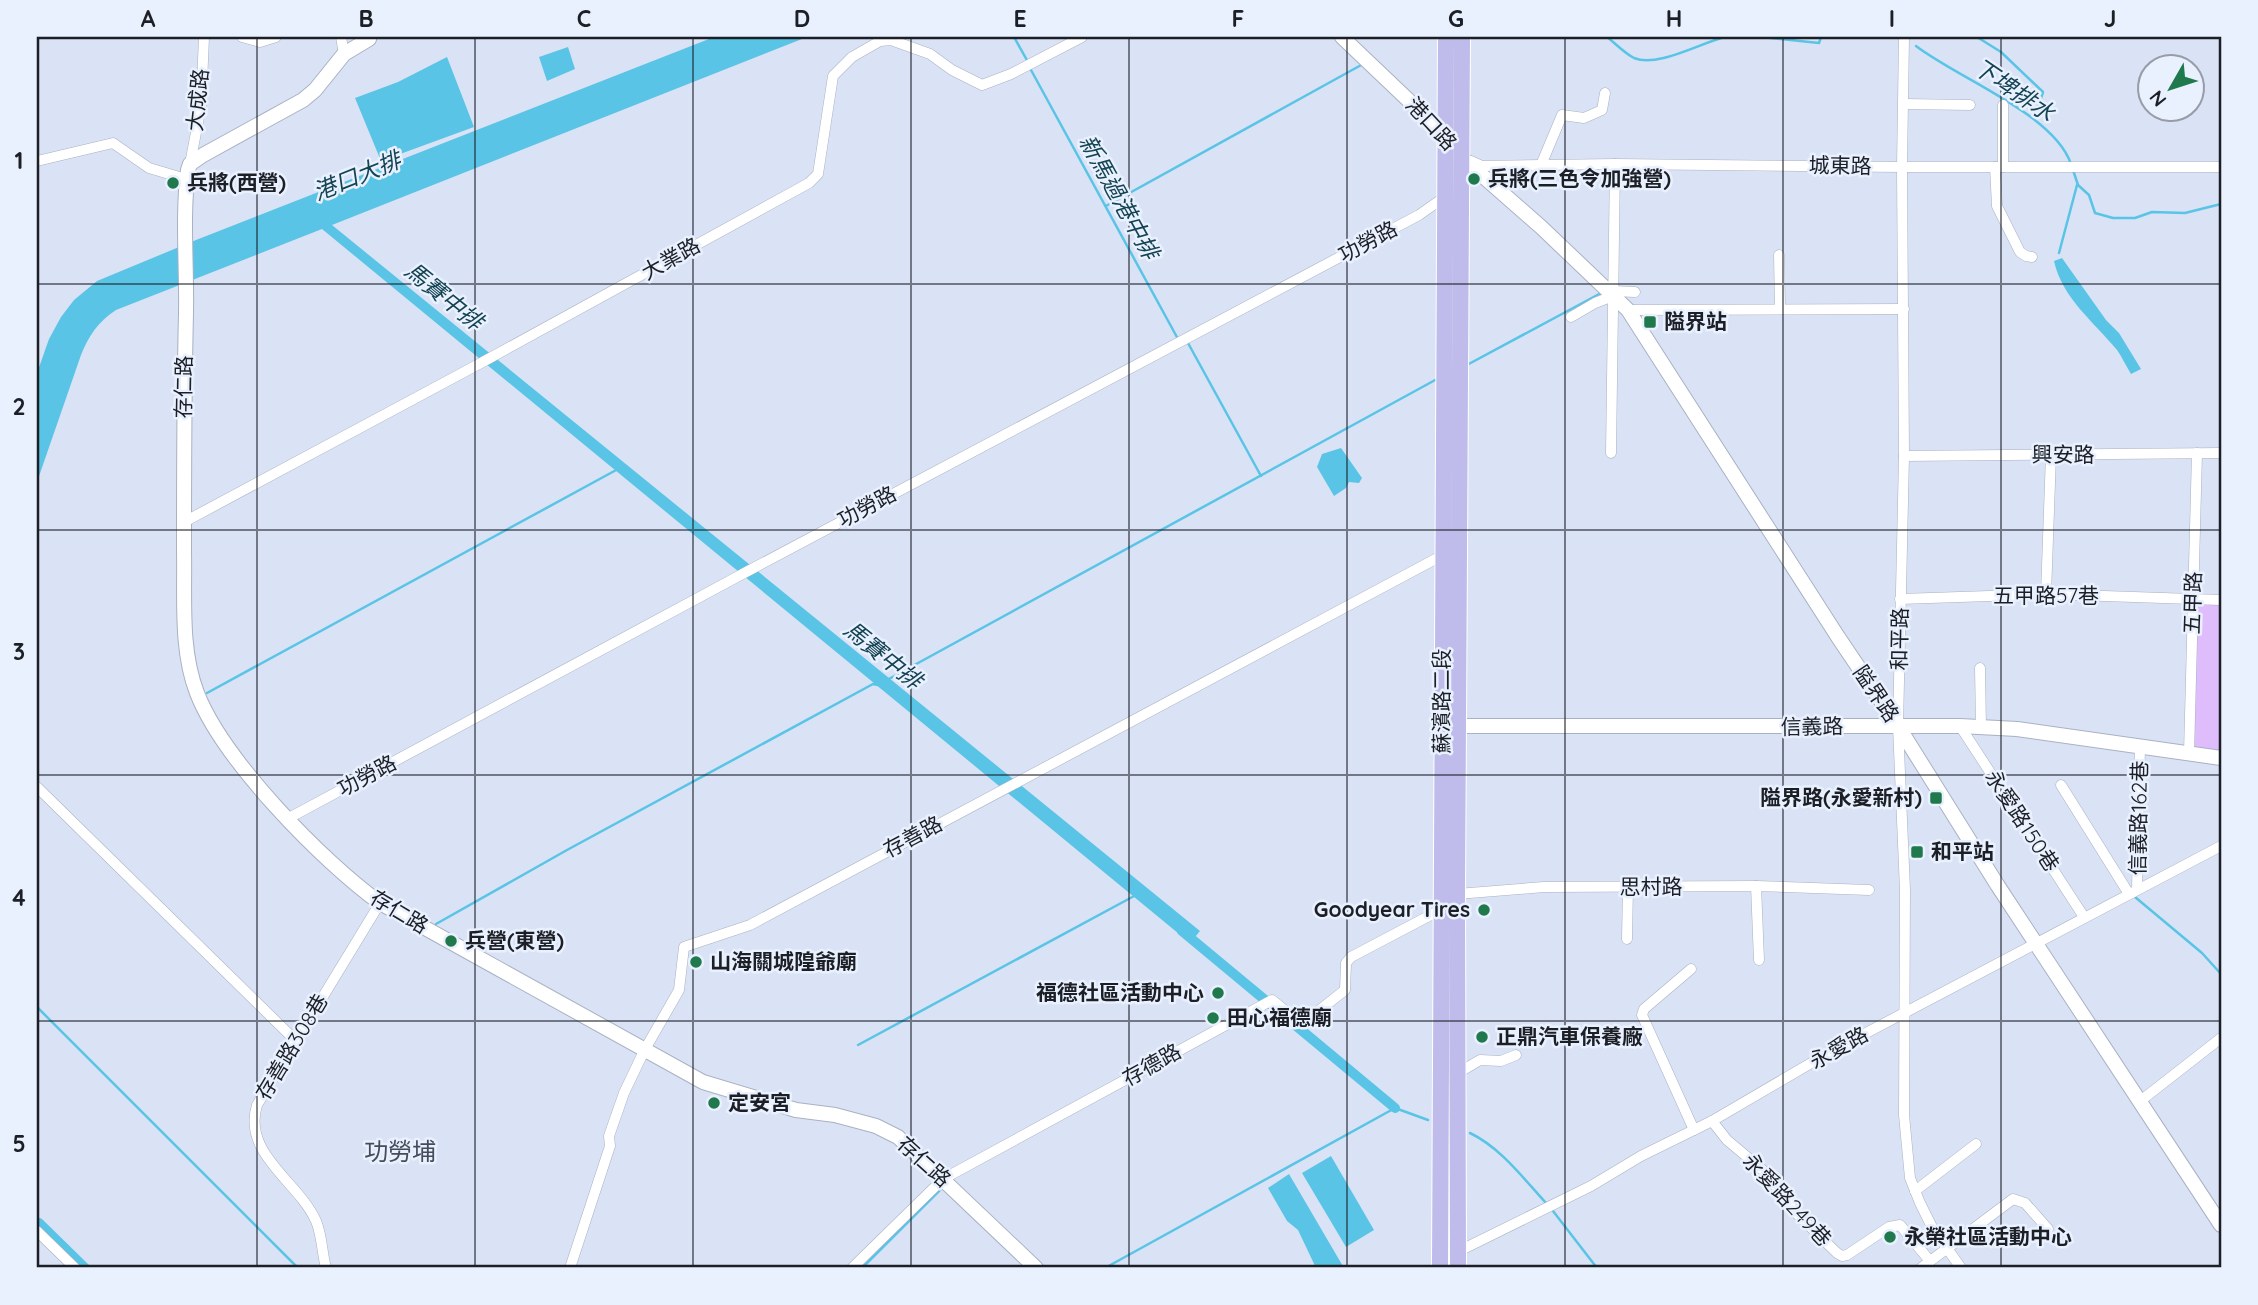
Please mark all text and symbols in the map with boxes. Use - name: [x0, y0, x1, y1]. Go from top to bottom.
- text: A: [141, 4, 156, 33]
- text: B: [358, 4, 374, 33]
- text: C: [577, 4, 591, 33]
- text: D: [794, 4, 810, 33]
- text: E: [1013, 4, 1027, 33]
- text: F: [1232, 4, 1244, 33]
- text: G: [1448, 4, 1464, 33]
- text: H: [1666, 4, 1682, 33]
- text: I: [1889, 4, 1895, 33]
- text: J: [2104, 4, 2116, 33]
- water label: 下埤排水: [1968, 52, 2061, 128]
- north arrow: [2136, 52, 2206, 122]
- street label: 大成路: [181, 67, 213, 133]
- text: N: [2144, 86, 2172, 112]
- street label: 港口路: [1401, 91, 1463, 155]
- water label: 新馬過港中排: [1073, 129, 1167, 267]
- water label: 港口大排: [309, 144, 408, 206]
- text: 1: [15, 146, 23, 175]
- street label: 城東路: [1808, 151, 1872, 179]
- place label: 兵將(三色令加強營): [1488, 165, 1671, 191]
- place label: 兵將(西營): [187, 169, 286, 195]
- marker: 兵將(三色令加強營): [1466, 171, 1482, 187]
- marker: 兵將(西營): [165, 175, 181, 191]
- street label: 功勞路: [1334, 215, 1401, 267]
- street label: 大業路: [637, 231, 704, 285]
- water label: 馬賽中排: [399, 255, 492, 338]
- place label: 隘界站: [1664, 308, 1727, 334]
- marker: 隘界站: [1642, 314, 1658, 330]
- street label: 存仁路: [169, 355, 197, 419]
- text: 2: [12, 392, 26, 421]
- street label: 興安路: [2032, 441, 2095, 467]
- street label: 功勞路: [833, 480, 900, 532]
- street label: 五甲路: [2178, 571, 2206, 635]
- street label: 五甲路57巷: [1993, 582, 2099, 608]
- street label: 和平路: [1885, 607, 1913, 671]
- water label: 馬賽中排: [838, 614, 931, 697]
- text: 3: [13, 637, 25, 666]
- street label: 蘇濱路二段: [1428, 649, 1454, 754]
- street label: 隘界路: [1848, 660, 1905, 727]
- street label: 信義路: [1780, 712, 1844, 740]
- street label: 功勞路: [333, 749, 400, 801]
- street label: 信義路162巷: [2124, 760, 2152, 876]
- street label: 永愛路150巷: [1980, 765, 2065, 876]
- place label: 隘界路(永愛新村): [1760, 784, 1922, 810]
- marker: 隘界路(永愛新村): [1928, 790, 1944, 806]
- street label: 存善路: [879, 810, 946, 862]
- place label: 和平站: [1931, 838, 1994, 864]
- marker: 和平站: [1909, 844, 1925, 860]
- street label: 思村路: [1620, 873, 1683, 899]
- text: 4: [12, 883, 26, 912]
- street label: 存仁路: [366, 884, 433, 939]
- place label: Goodyear Tires: [1314, 896, 1470, 922]
- marker: Goodyear Tires: [1476, 902, 1492, 918]
- place label: 兵營(東營): [465, 927, 564, 953]
- marker: 兵營(東營): [443, 933, 459, 949]
- place label: 山海關城隍爺廟: [710, 948, 857, 974]
- marker: 山海關城隍爺廟: [688, 954, 704, 970]
- place label: 福德社區活動中心: [1036, 979, 1204, 1005]
- marker: 福德社區活動中心: [1210, 985, 1226, 1001]
- street label: 存善路308巷: [249, 989, 333, 1104]
- place label: 田心福德廟: [1227, 1004, 1332, 1030]
- marker: 田心福德廟: [1205, 1010, 1221, 1026]
- street label: 永愛路: [1805, 1020, 1872, 1074]
- place label: 正鼎汽車保養廠: [1496, 1023, 1643, 1049]
- marker: 正鼎汽車保養廠: [1474, 1029, 1490, 1045]
- street label: 存德路: [1118, 1037, 1185, 1091]
- place label: 定安宮: [728, 1089, 791, 1115]
- marker: 定安宮: [706, 1095, 722, 1111]
- text: 5: [12, 1129, 26, 1158]
- street label: 存仁路: [893, 1131, 957, 1192]
- district label: 功勞埔: [364, 1136, 436, 1166]
- street label: 永愛路249巷: [1738, 1147, 1837, 1251]
- place label: 永榮社區活動中心: [1904, 1223, 2072, 1249]
- marker: 永榮社區活動中心: [1882, 1229, 1898, 1245]

